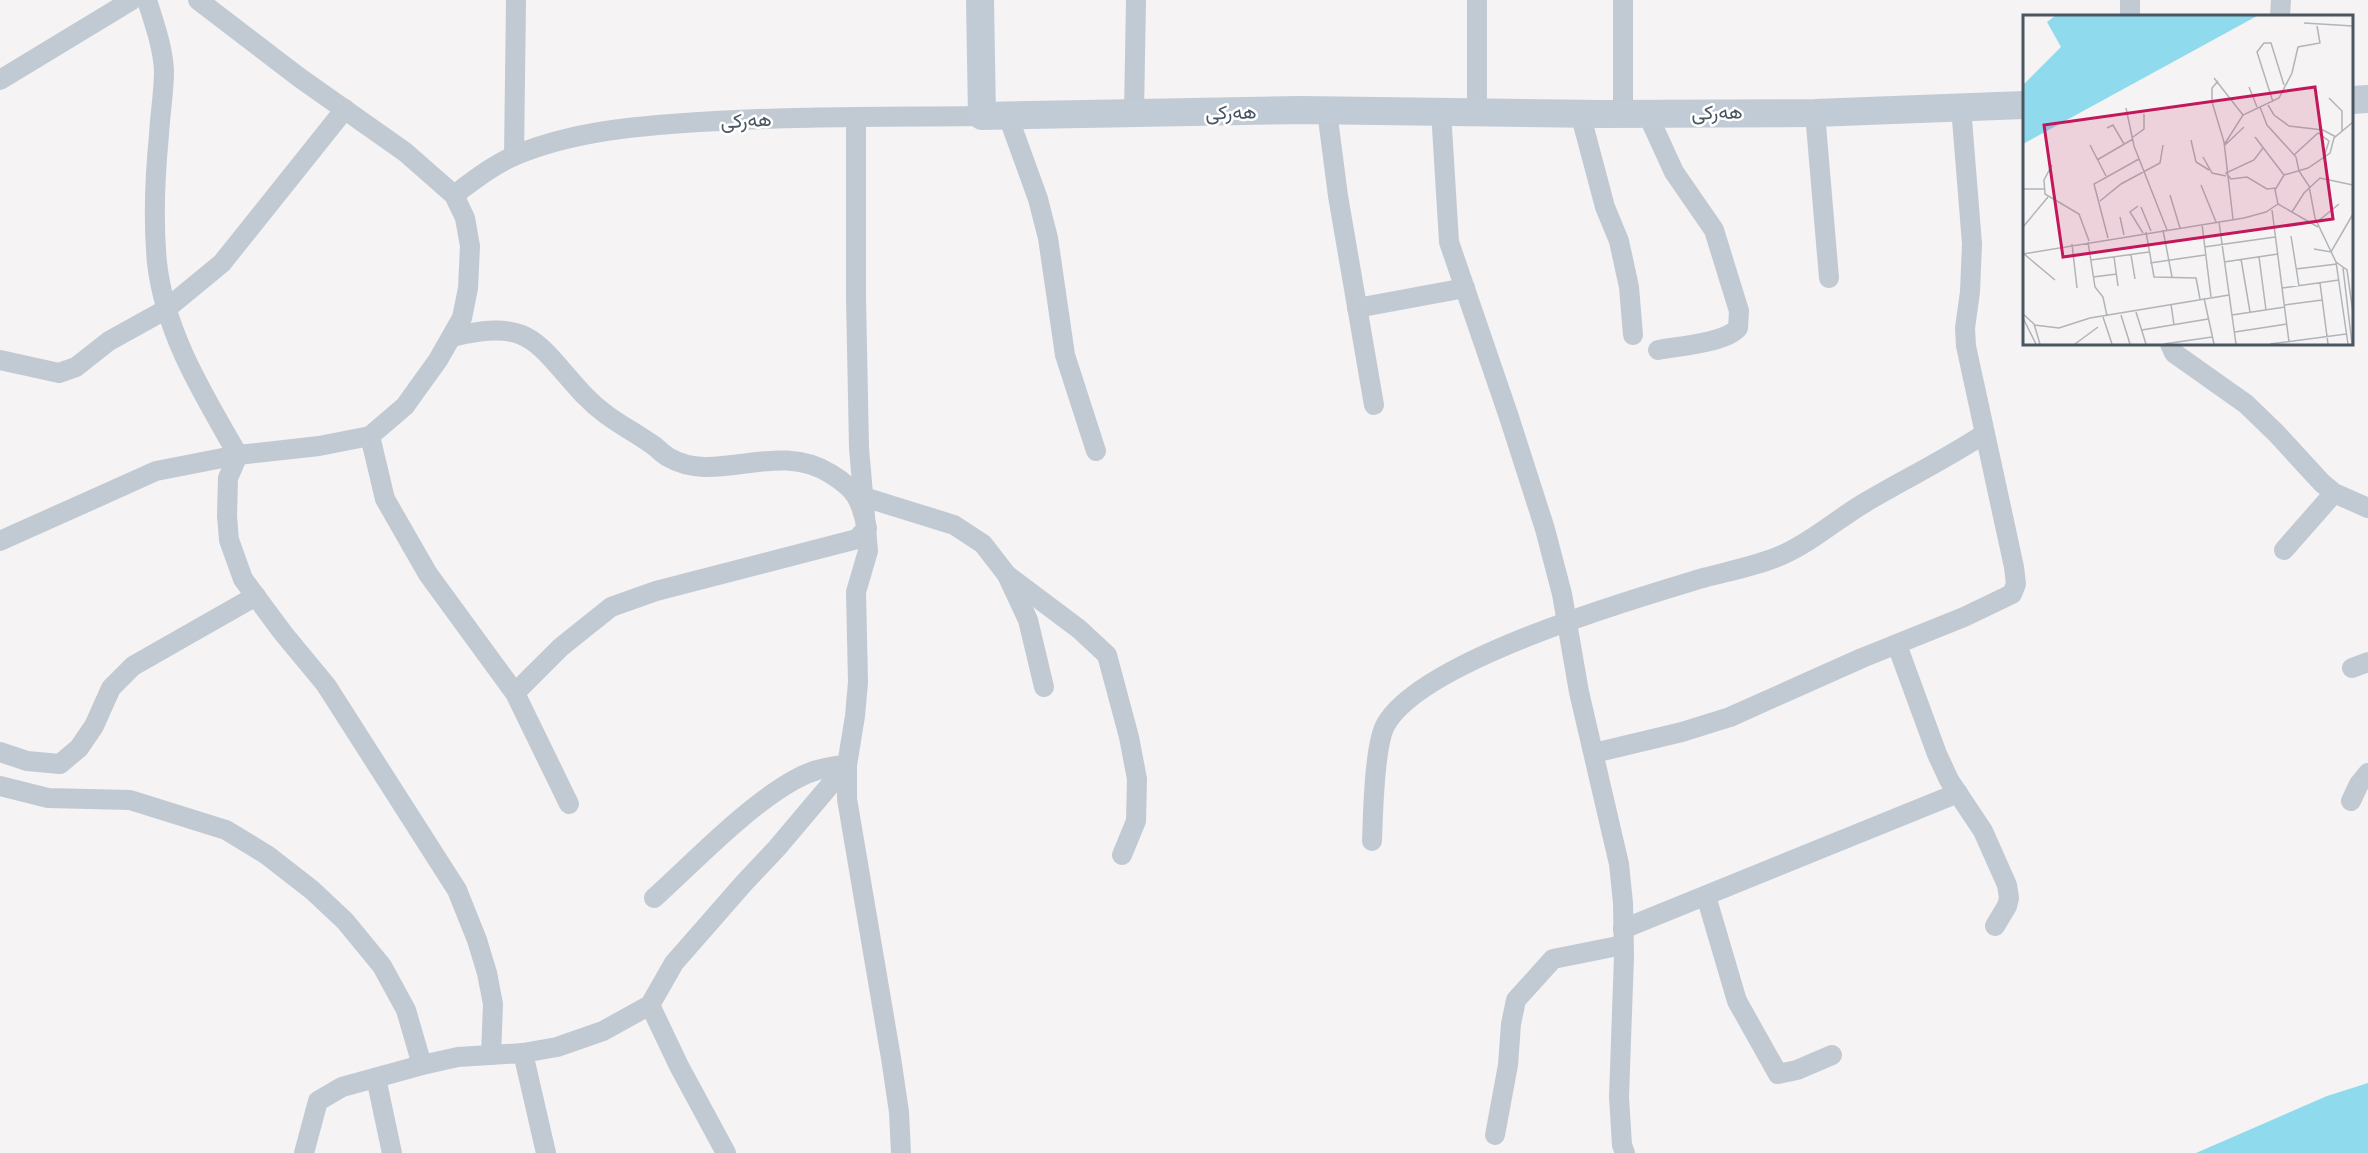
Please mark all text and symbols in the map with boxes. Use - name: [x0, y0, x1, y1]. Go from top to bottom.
- inset map: [2023, 15, 2353, 345]
- street label: هەرکی: [1205, 100, 1257, 125]
- street label: هەرکی: [1691, 100, 1743, 125]
- street label: هەرکی: [720, 107, 772, 134]

